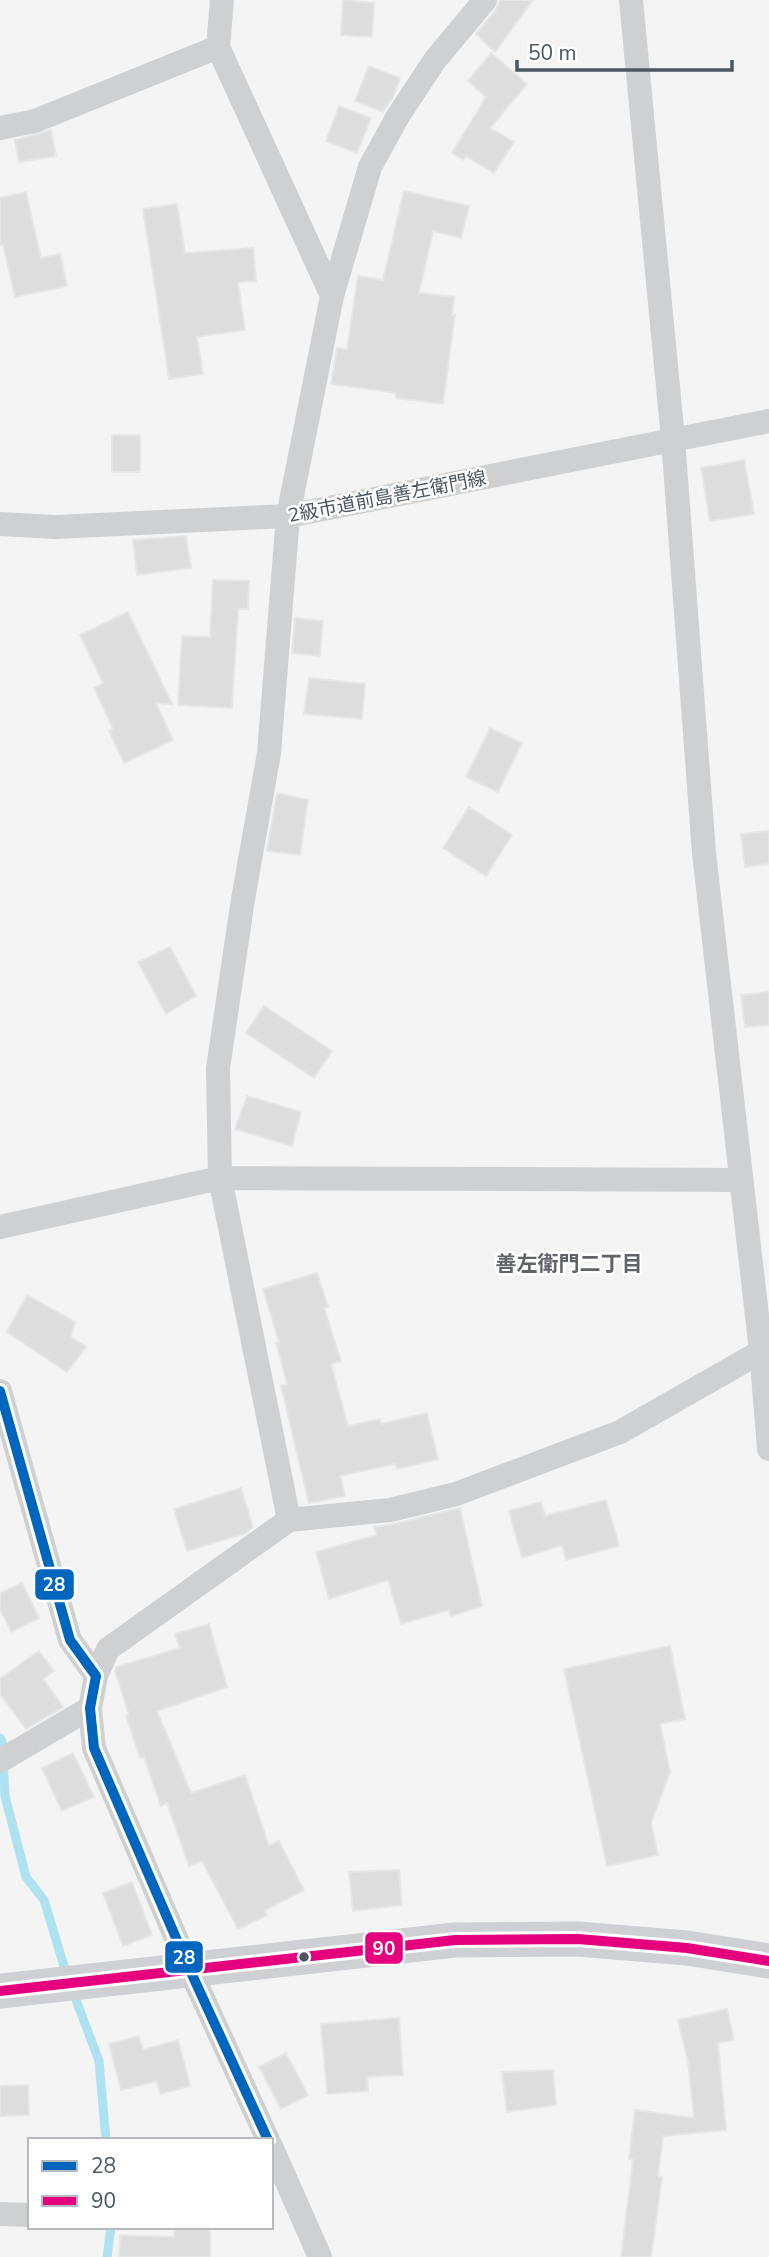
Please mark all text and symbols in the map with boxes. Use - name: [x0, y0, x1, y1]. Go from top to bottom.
- scale bar: [517, 28, 732, 72]
- text: 50 m: [528, 39, 577, 67]
- street label: 2級市道前島善左衛門線: [286, 465, 489, 529]
- district label: 善左衛門二丁目: [496, 1250, 643, 1278]
- line badge: 28: [34, 1568, 75, 1601]
- text: 28: [43, 1572, 65, 1598]
- line badge: 90: [364, 1931, 404, 1965]
- text: 90: [373, 1936, 395, 1962]
- line badge: 28: [164, 1940, 204, 1974]
- text: 28: [173, 1945, 195, 1971]
- unlabelled marker: [297, 1950, 311, 1964]
- legend: [28, 2138, 273, 2229]
- text: 28: [91, 2152, 116, 2180]
- text: 90: [91, 2187, 116, 2215]

